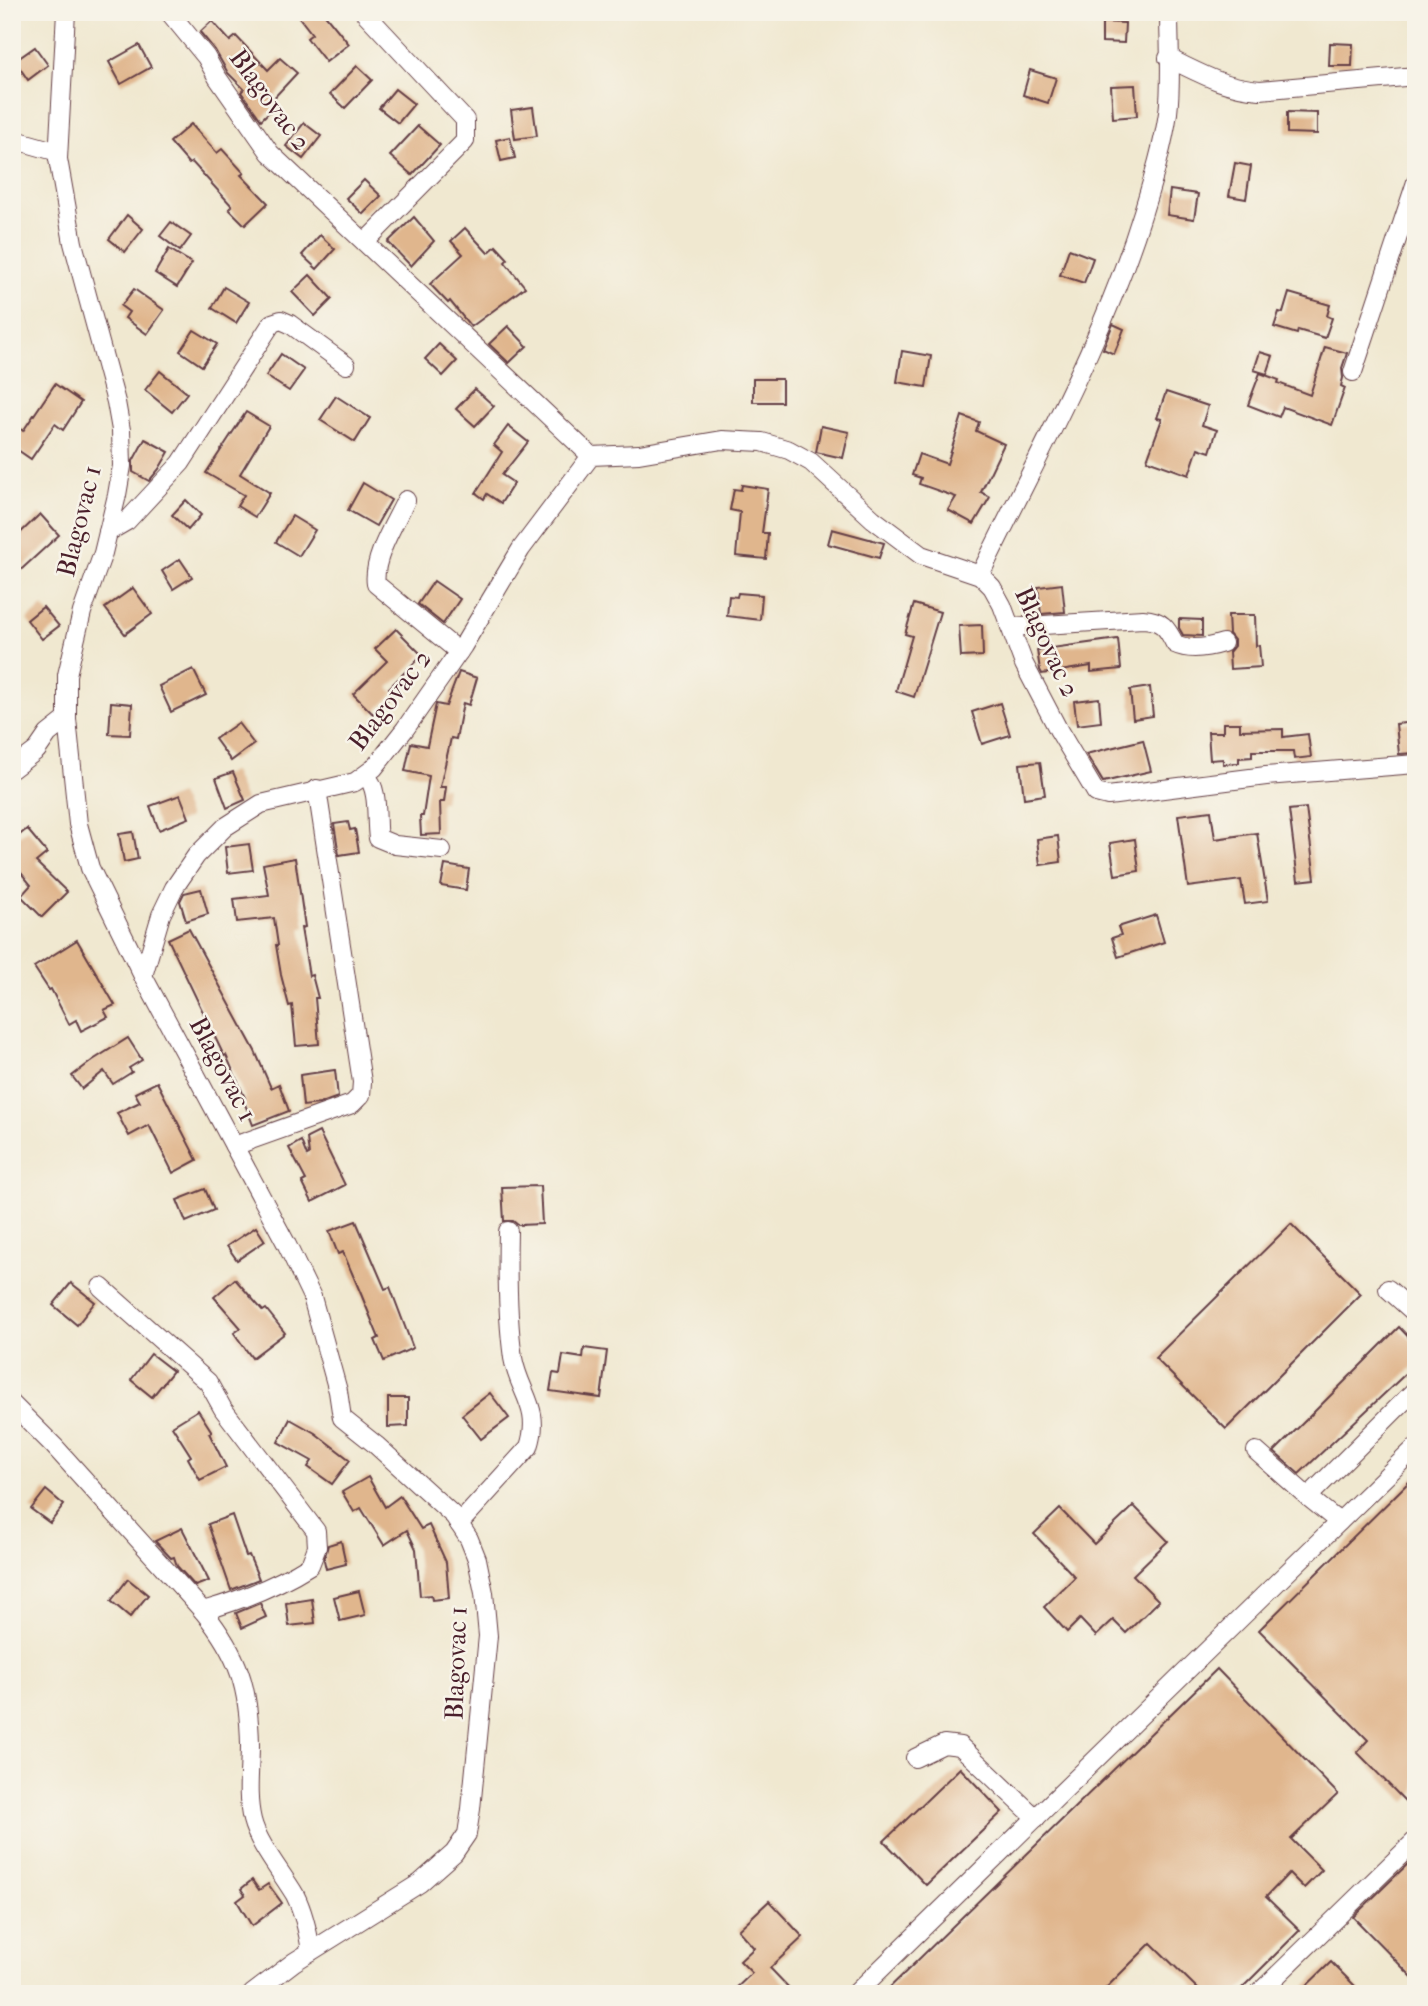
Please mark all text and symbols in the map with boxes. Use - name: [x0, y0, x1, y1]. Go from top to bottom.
- street label: Blagovac 2: [223, 43, 317, 157]
- street label: Blagovac 1: [50, 462, 108, 580]
- street label: Blagovac 2: [1008, 582, 1086, 702]
- street label: Blagovac 2: [342, 644, 438, 756]
- street label: Blagovac 1: [183, 1012, 263, 1126]
- street label: Blagovac 1: [439, 1606, 473, 1720]

